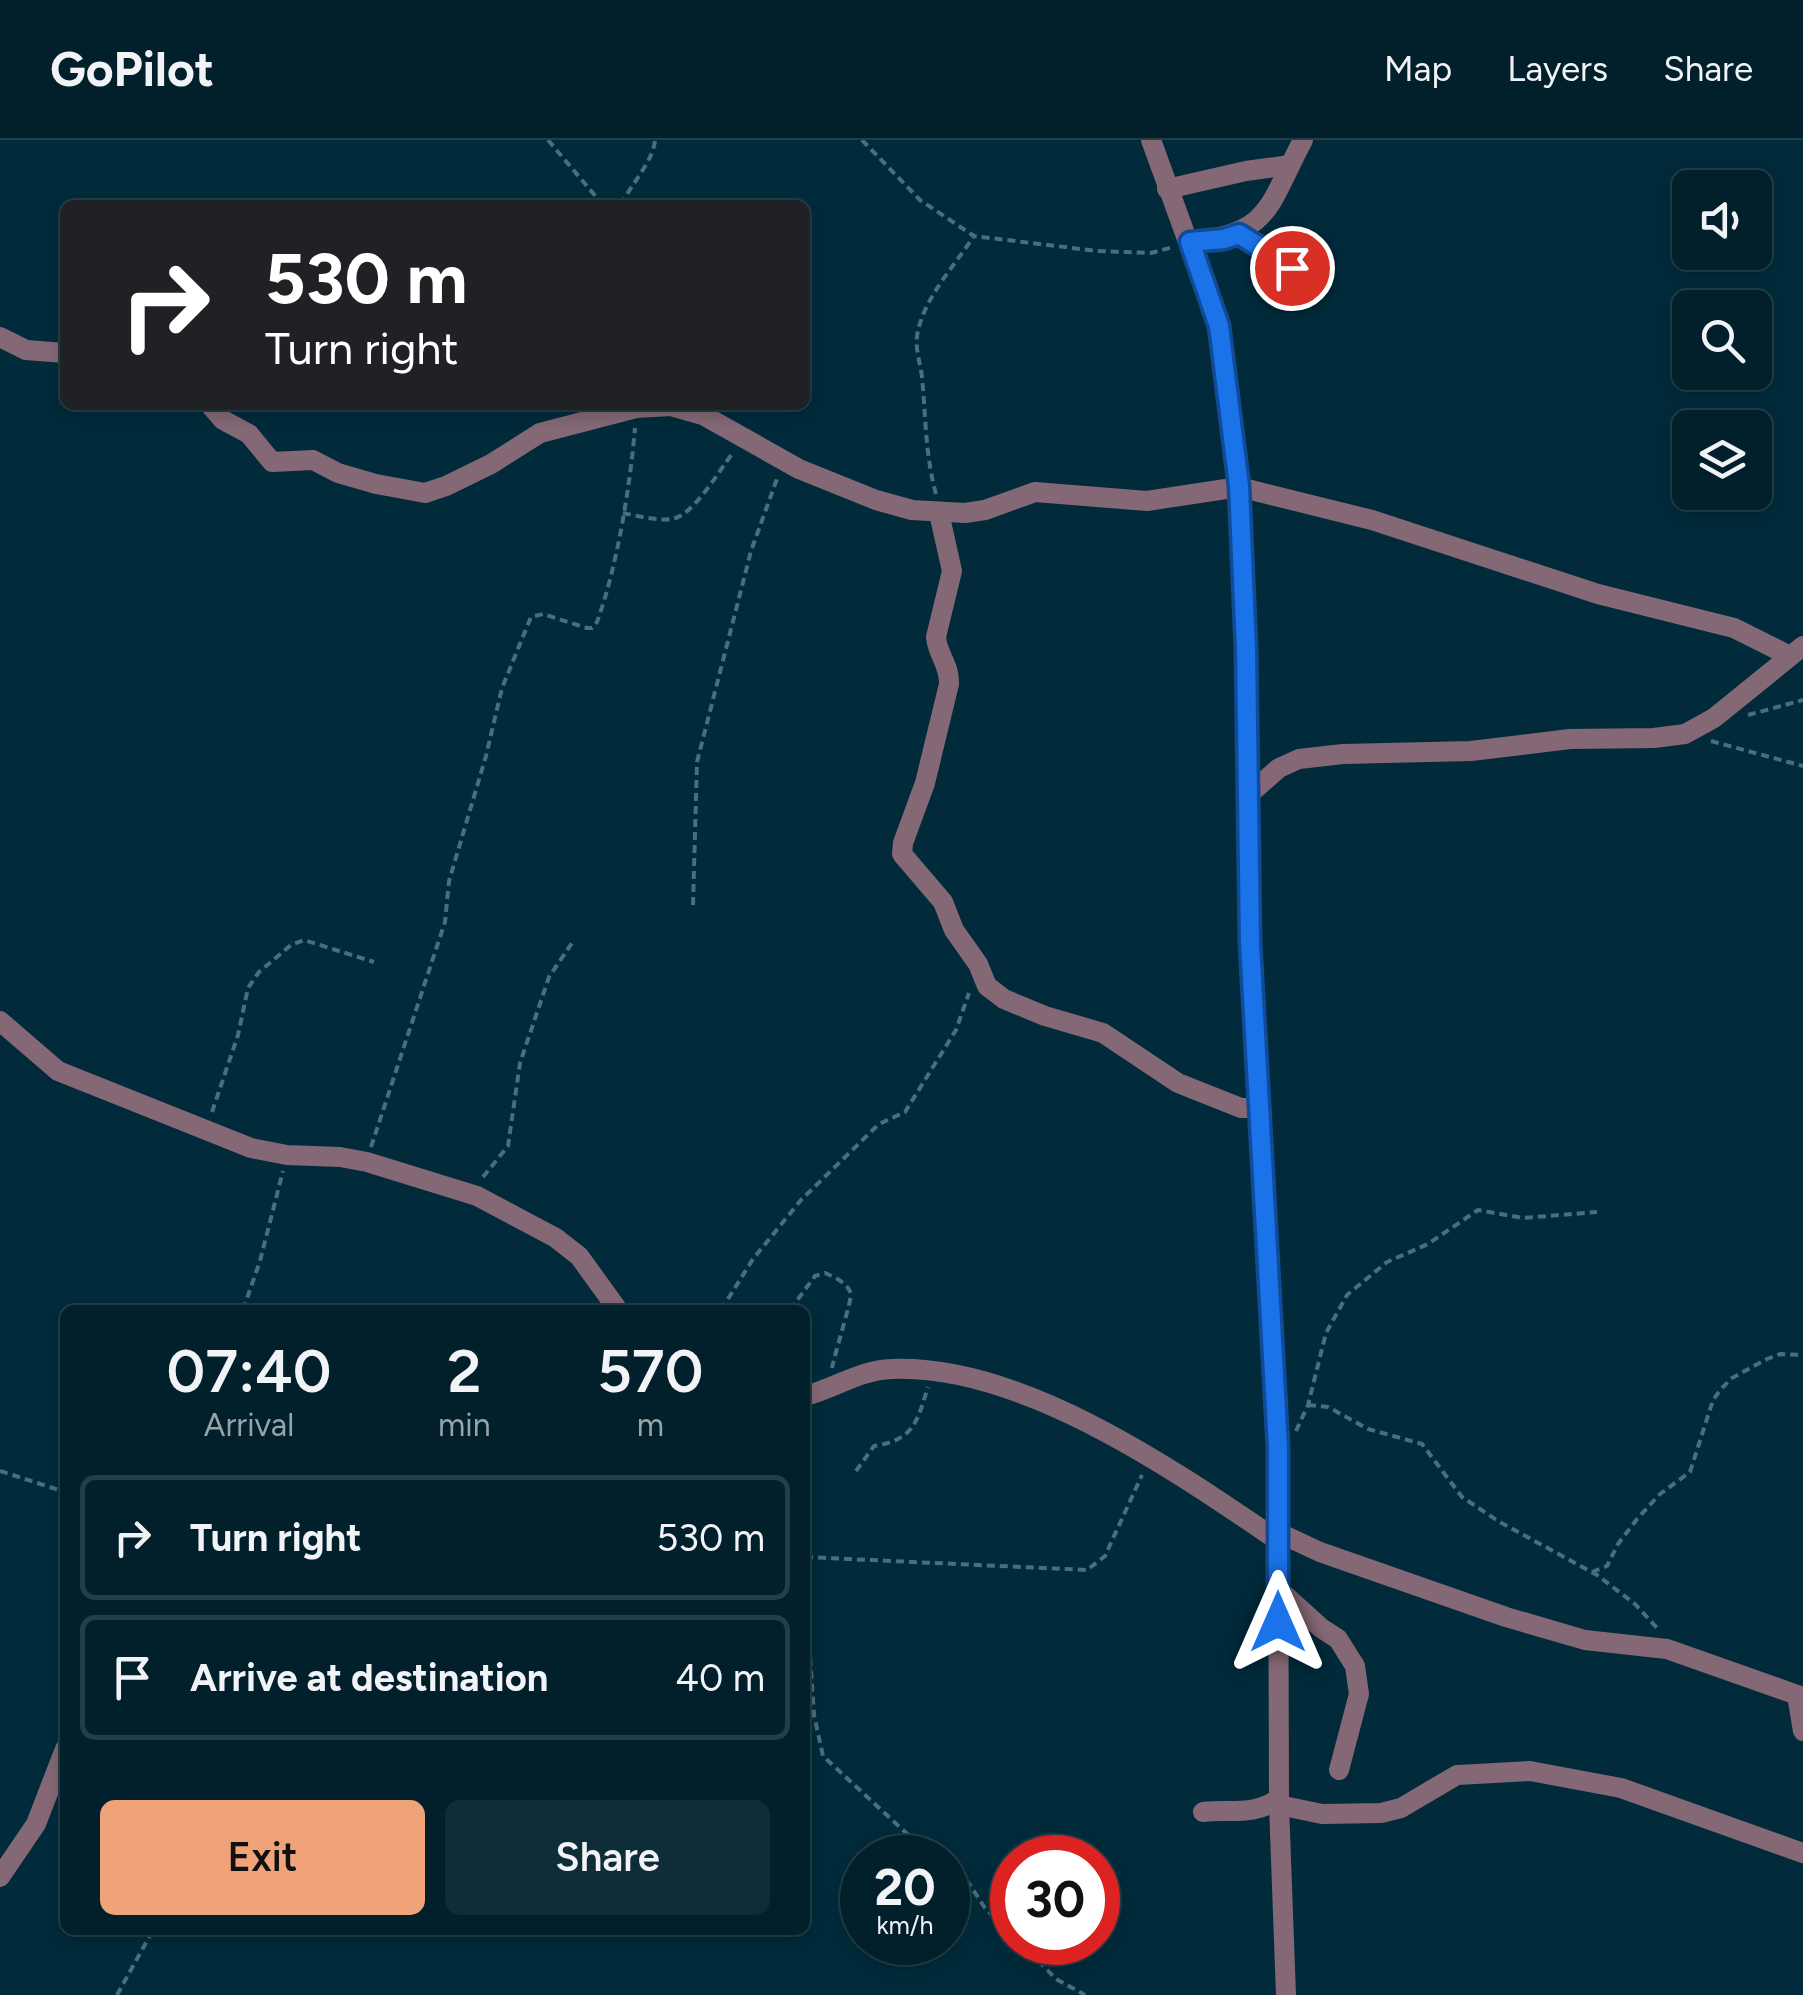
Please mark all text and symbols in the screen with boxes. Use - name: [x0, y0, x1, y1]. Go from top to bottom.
- text: GoPilot: [50, 40, 214, 98]
- text: Map: [1384, 48, 1452, 90]
- text: Layers: [1507, 48, 1608, 90]
- text: Share: [1663, 48, 1753, 90]
- map controls: [1672, 170, 1772, 510]
- button: sound: [1672, 170, 1772, 270]
- pin: [1250, 226, 1335, 311]
- text: 530 m: [265, 236, 468, 321]
- icon: right: [100, 240, 230, 370]
- icon: arrive: [1265, 241, 1320, 296]
- button: search: [1672, 290, 1772, 390]
- text: Turn right: [265, 321, 458, 375]
- button: layers: [1672, 410, 1772, 510]
- text: 07:40: [167, 1335, 331, 1407]
- text: 2: [447, 1335, 481, 1407]
- text: 570: [597, 1335, 703, 1407]
- text: Arrival: [204, 1406, 294, 1444]
- text: min: [438, 1406, 491, 1444]
- text: m: [637, 1406, 664, 1444]
- icon: right: [105, 1510, 160, 1565]
- text: Turn right: [190, 1515, 362, 1561]
- text: 530 m: [656, 1515, 765, 1561]
- position arrow: [1226, 1570, 1330, 1674]
- icon: arrive: [105, 1650, 160, 1705]
- text: Arrive at destination: [190, 1655, 548, 1701]
- text: 40 m: [675, 1655, 765, 1701]
- button: Exit: [100, 1800, 425, 1915]
- button: Share: [445, 1800, 770, 1915]
- speed limit sign: 30: [990, 1835, 1120, 1965]
- text: 20: [874, 1857, 936, 1918]
- text: km/h: [876, 1910, 934, 1940]

